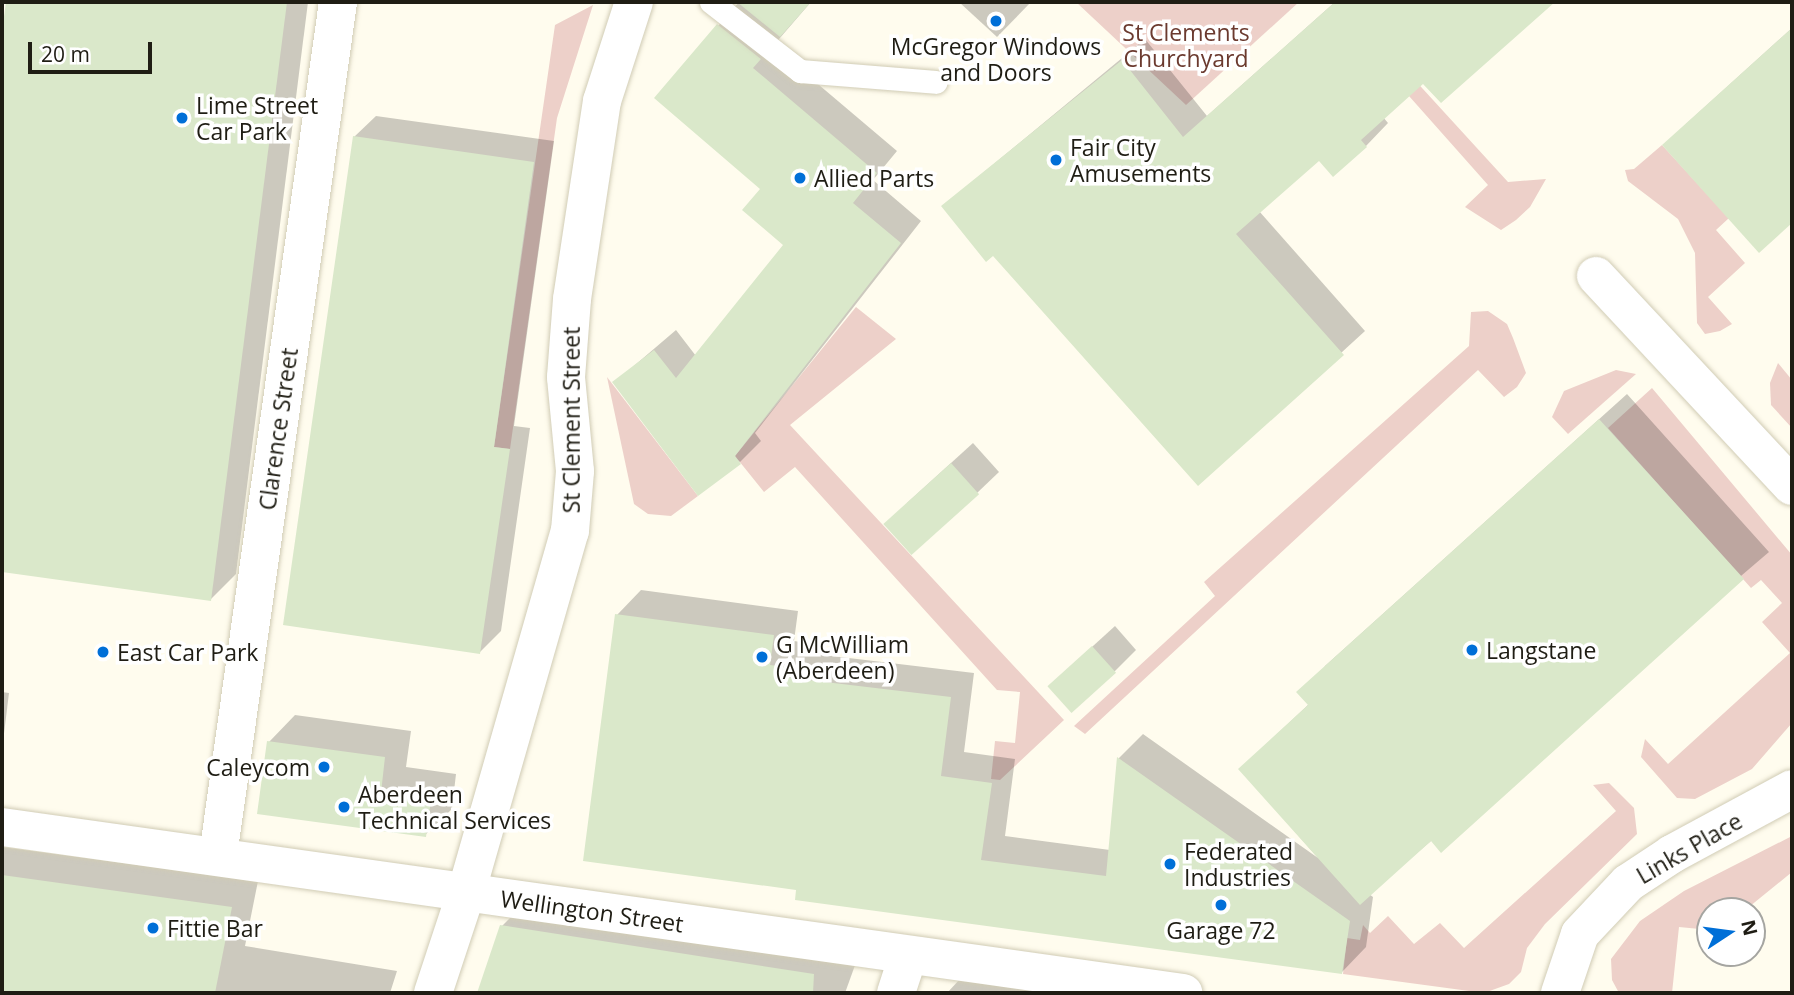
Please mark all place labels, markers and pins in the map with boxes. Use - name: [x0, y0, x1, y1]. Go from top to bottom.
- marker: McGregor Windows and Doors: [988, 13, 1004, 29]
- place label: McGregor Windows and Doors: [891, 32, 1101, 86]
- place label: Lime Street Car Park: [196, 91, 318, 145]
- marker: Lime Street Car Park: [174, 110, 190, 126]
- place label: Fair City Amusements: [1070, 133, 1211, 187]
- marker: Fair City Amusements: [1048, 152, 1064, 168]
- place label: Allied Parts: [814, 164, 934, 192]
- marker: Allied Parts: [792, 170, 808, 186]
- place label: G McWilliam (Aberdeen): [776, 630, 909, 684]
- place label: Langstane: [1486, 636, 1596, 664]
- place label: East Car Park: [117, 638, 258, 666]
- marker: Langstane: [1464, 642, 1480, 658]
- marker: East Car Park: [95, 644, 111, 660]
- marker: G McWilliam (Aberdeen): [754, 649, 770, 665]
- place label: Caleycom: [206, 753, 310, 781]
- marker: Caleycom: [316, 759, 332, 775]
- place label: Aberdeen Technical Services: [358, 780, 551, 834]
- marker: Aberdeen Technical Services: [336, 799, 352, 815]
- place label: Federated Industries: [1184, 837, 1293, 891]
- marker: Federated Industries: [1162, 856, 1178, 872]
- marker: Garage 72: [1213, 897, 1229, 913]
- place label: Fittie Bar: [167, 914, 263, 942]
- place label: Garage 72: [1166, 916, 1276, 944]
- marker: Fittie Bar: [145, 920, 161, 936]

